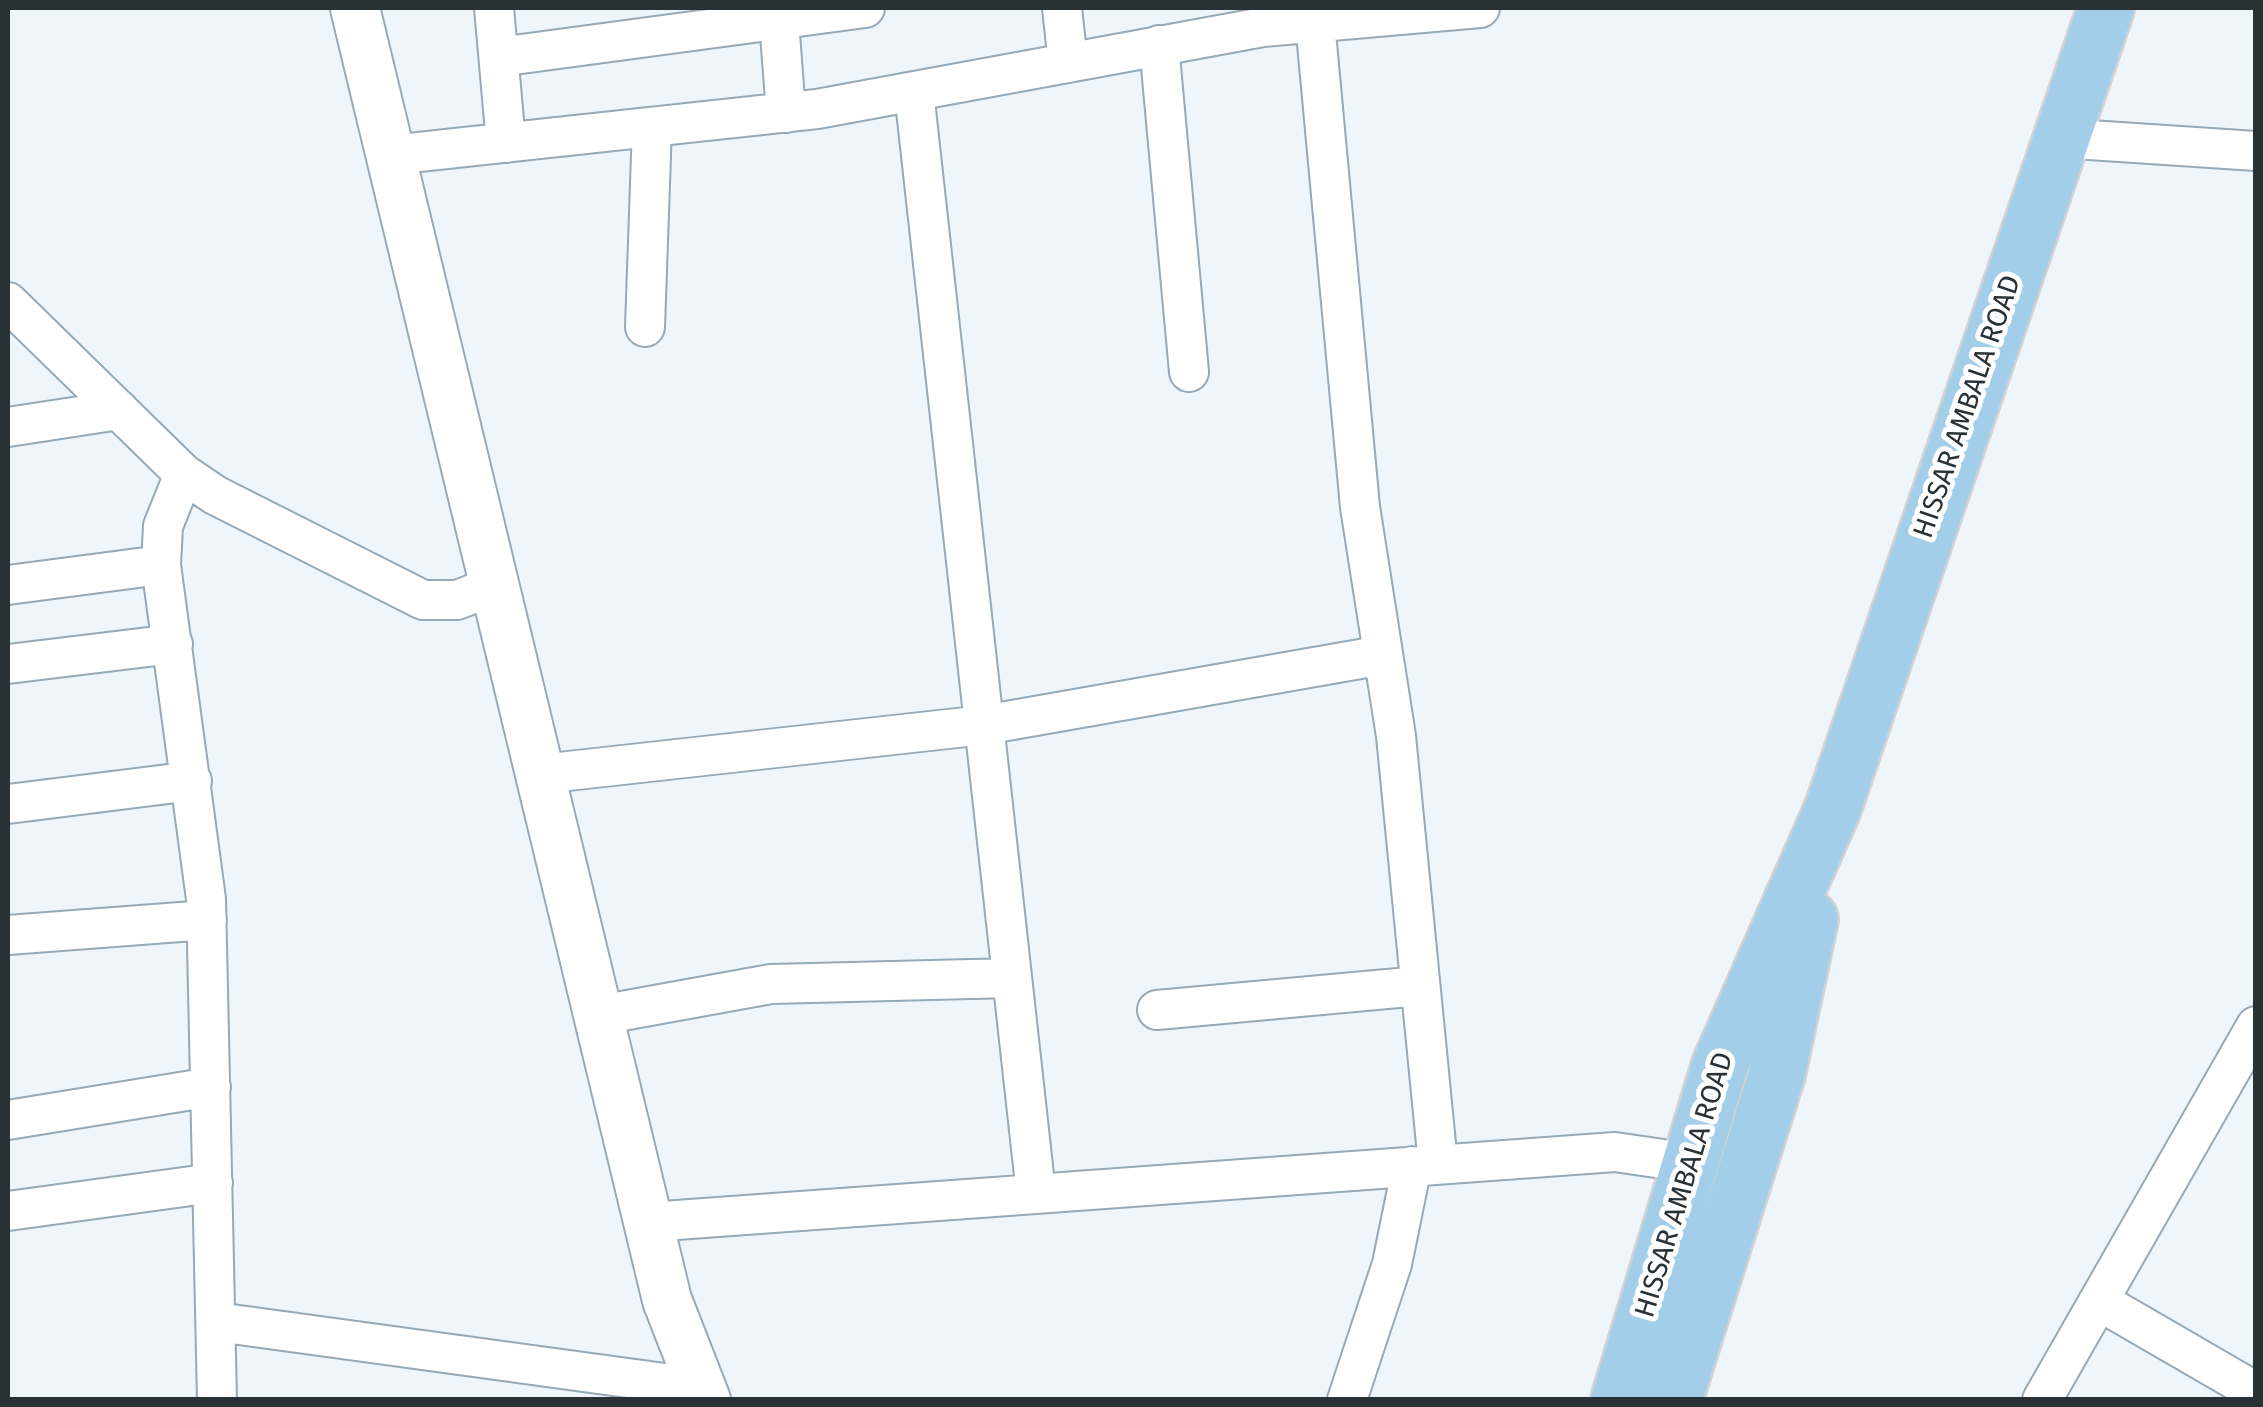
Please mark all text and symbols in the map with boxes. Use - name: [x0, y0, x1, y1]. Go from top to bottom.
- street label: HISSAR AMBALA ROAD: [1907, 271, 2029, 543]
- street label: HISSAR AMBALA ROAD: [1629, 1048, 1741, 1322]

